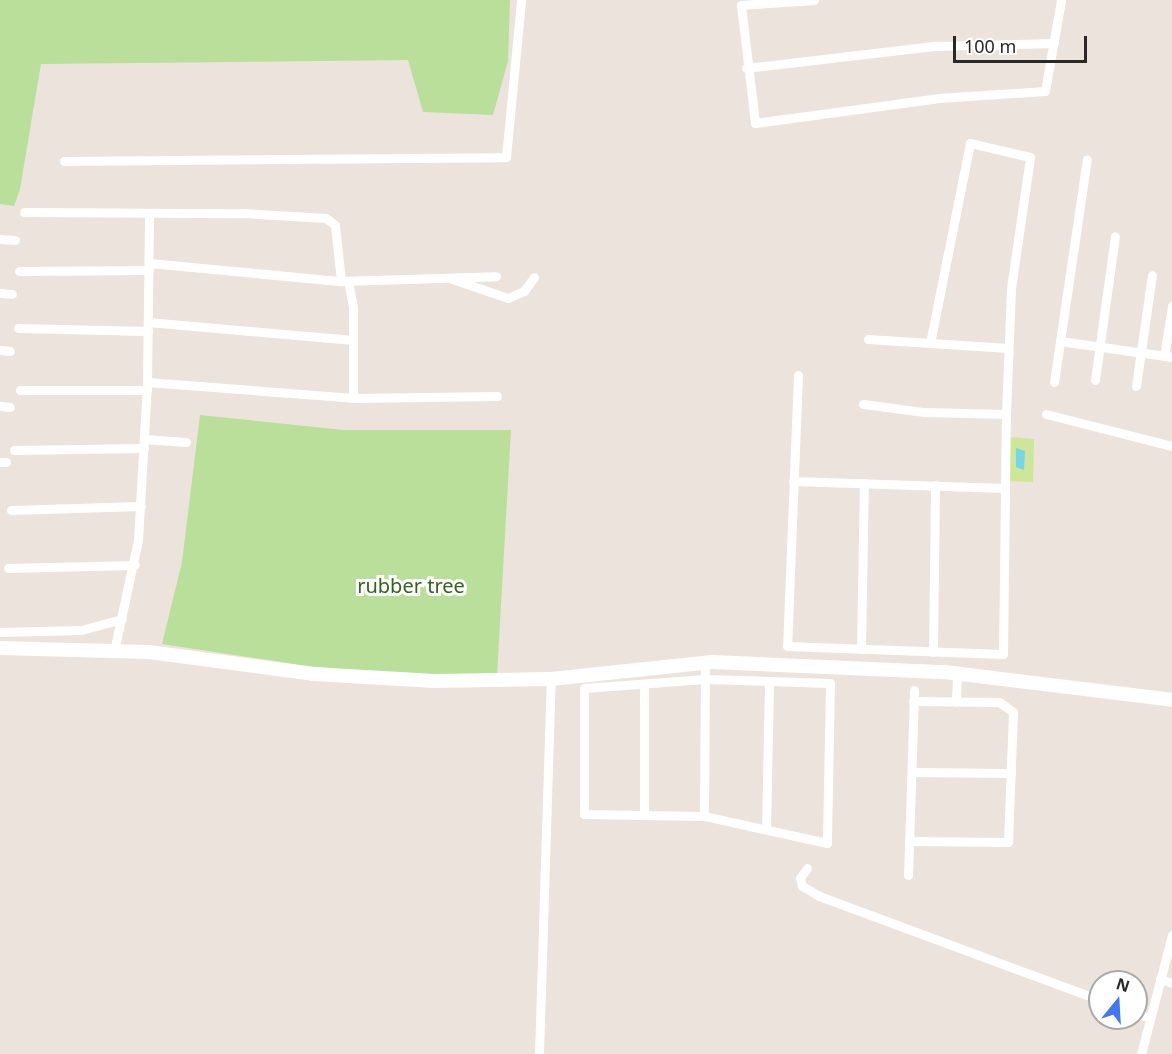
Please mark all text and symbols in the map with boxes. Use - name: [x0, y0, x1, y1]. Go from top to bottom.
- scale bar: [956, 24, 1090, 62]
- text: 100 m: [964, 34, 1016, 58]
- park label: rubber tree: [357, 573, 465, 597]
- north arrow: [1088, 970, 1148, 1030]
- text: N: [1113, 972, 1133, 997]

